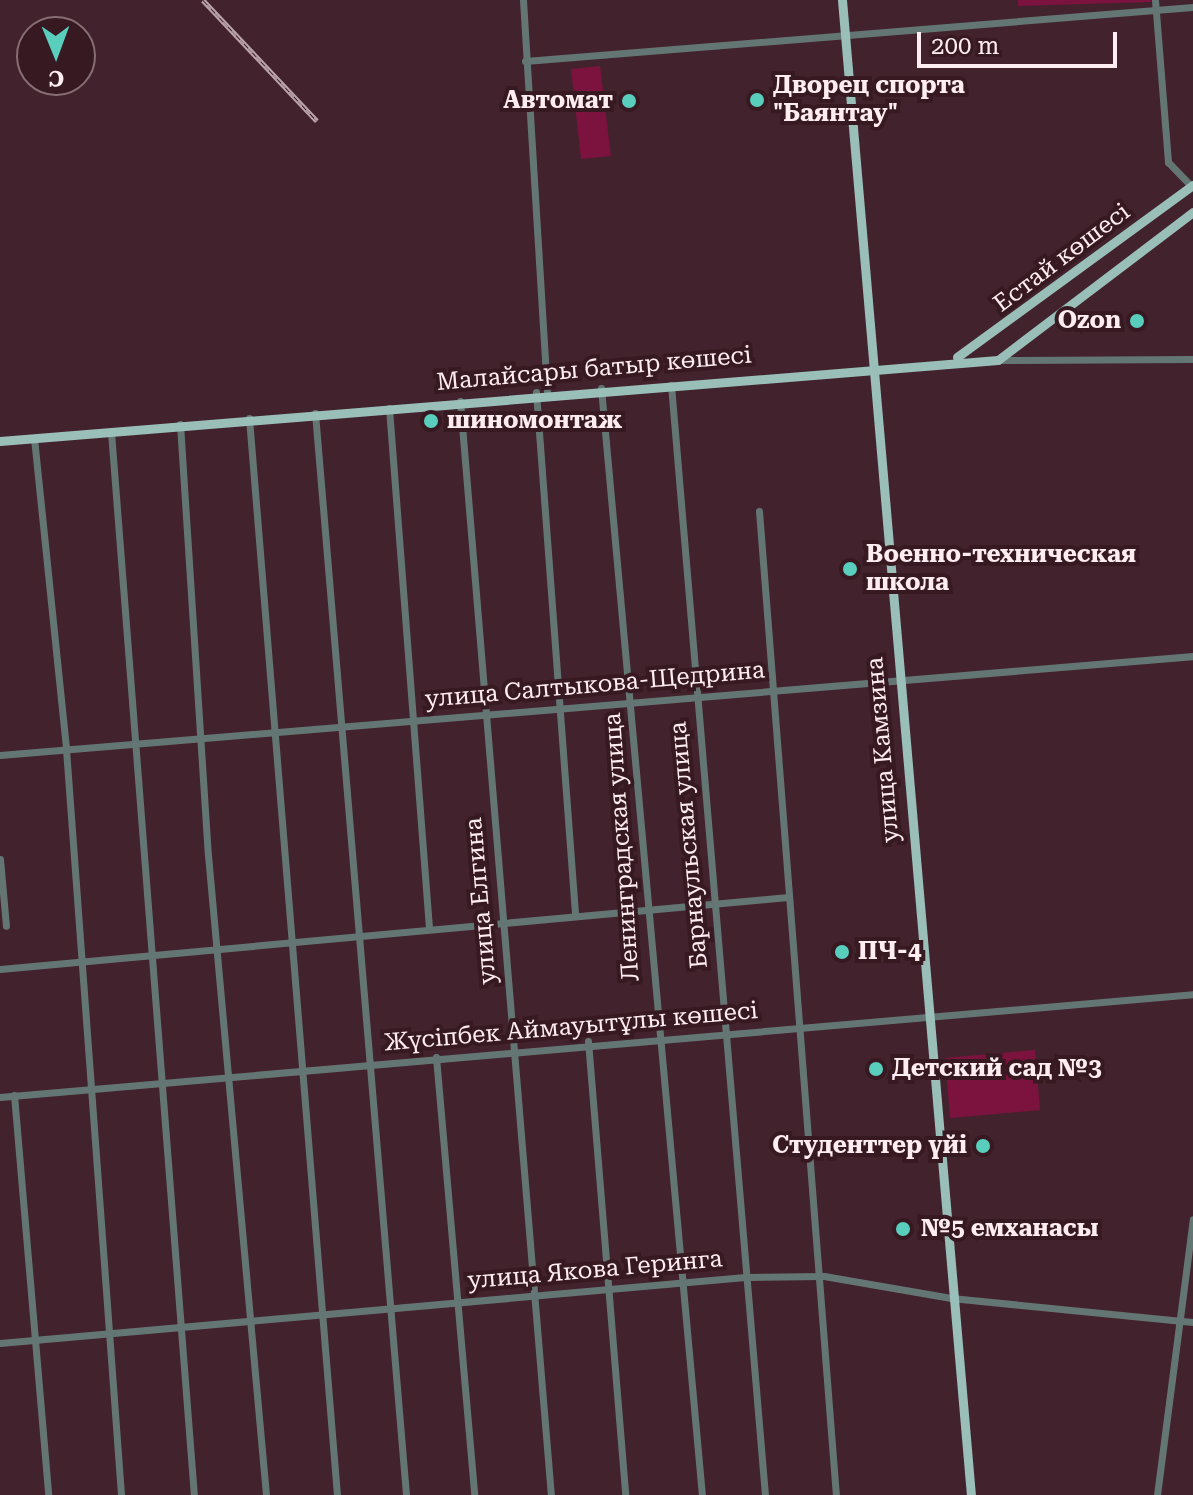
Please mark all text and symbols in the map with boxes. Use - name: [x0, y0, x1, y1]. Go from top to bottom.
- north arrow: [16, 16, 96, 96]
- scale bar: [921, 16, 1121, 66]
- text: 200 m: [931, 32, 999, 60]
- text: С: [48, 66, 64, 91]
- place label: Дворец спорта "Баянтау": [773, 72, 965, 128]
- place label: Автомат: [503, 87, 613, 115]
- marker: Дворец спорта "Баянтау": [748, 91, 766, 109]
- marker: Автомат: [620, 92, 638, 110]
- street label: Естай көшесі: [988, 198, 1136, 318]
- place label: Ozon: [1058, 307, 1121, 335]
- marker: Ozon: [1128, 312, 1146, 330]
- street label: Малайсары батыр көшесі: [435, 341, 753, 397]
- place label: шиномонтаж: [447, 407, 622, 435]
- marker: шиномонтаж: [422, 412, 440, 430]
- place label: Военно-техническая школа: [866, 541, 1136, 597]
- marker: Военно-техническая школа: [841, 560, 859, 578]
- street label: улица Салтыкова-Щедрина: [424, 656, 766, 714]
- street label: улица Камзина: [861, 656, 905, 844]
- street label: Ленинградская улица: [598, 712, 646, 982]
- street label: Барнаульская улица: [664, 720, 714, 970]
- street label: улица Елгина: [459, 816, 503, 986]
- place label: ПЧ-4: [858, 938, 921, 966]
- marker: ПЧ-4: [833, 943, 851, 961]
- street label: Жүсіпбек Аймауытұлы көшесі: [383, 996, 759, 1058]
- place label: Детский сад №3: [892, 1055, 1102, 1083]
- marker: Детский сад №3: [867, 1060, 885, 1078]
- place label: Студенттер үйі: [772, 1132, 967, 1160]
- marker: Студенттер үйі: [974, 1137, 992, 1155]
- place label: №5 емханасы: [921, 1215, 1098, 1243]
- marker: №5 емханасы: [892, 1218, 914, 1240]
- street label: улица Якова Геринга: [466, 1245, 724, 1295]

